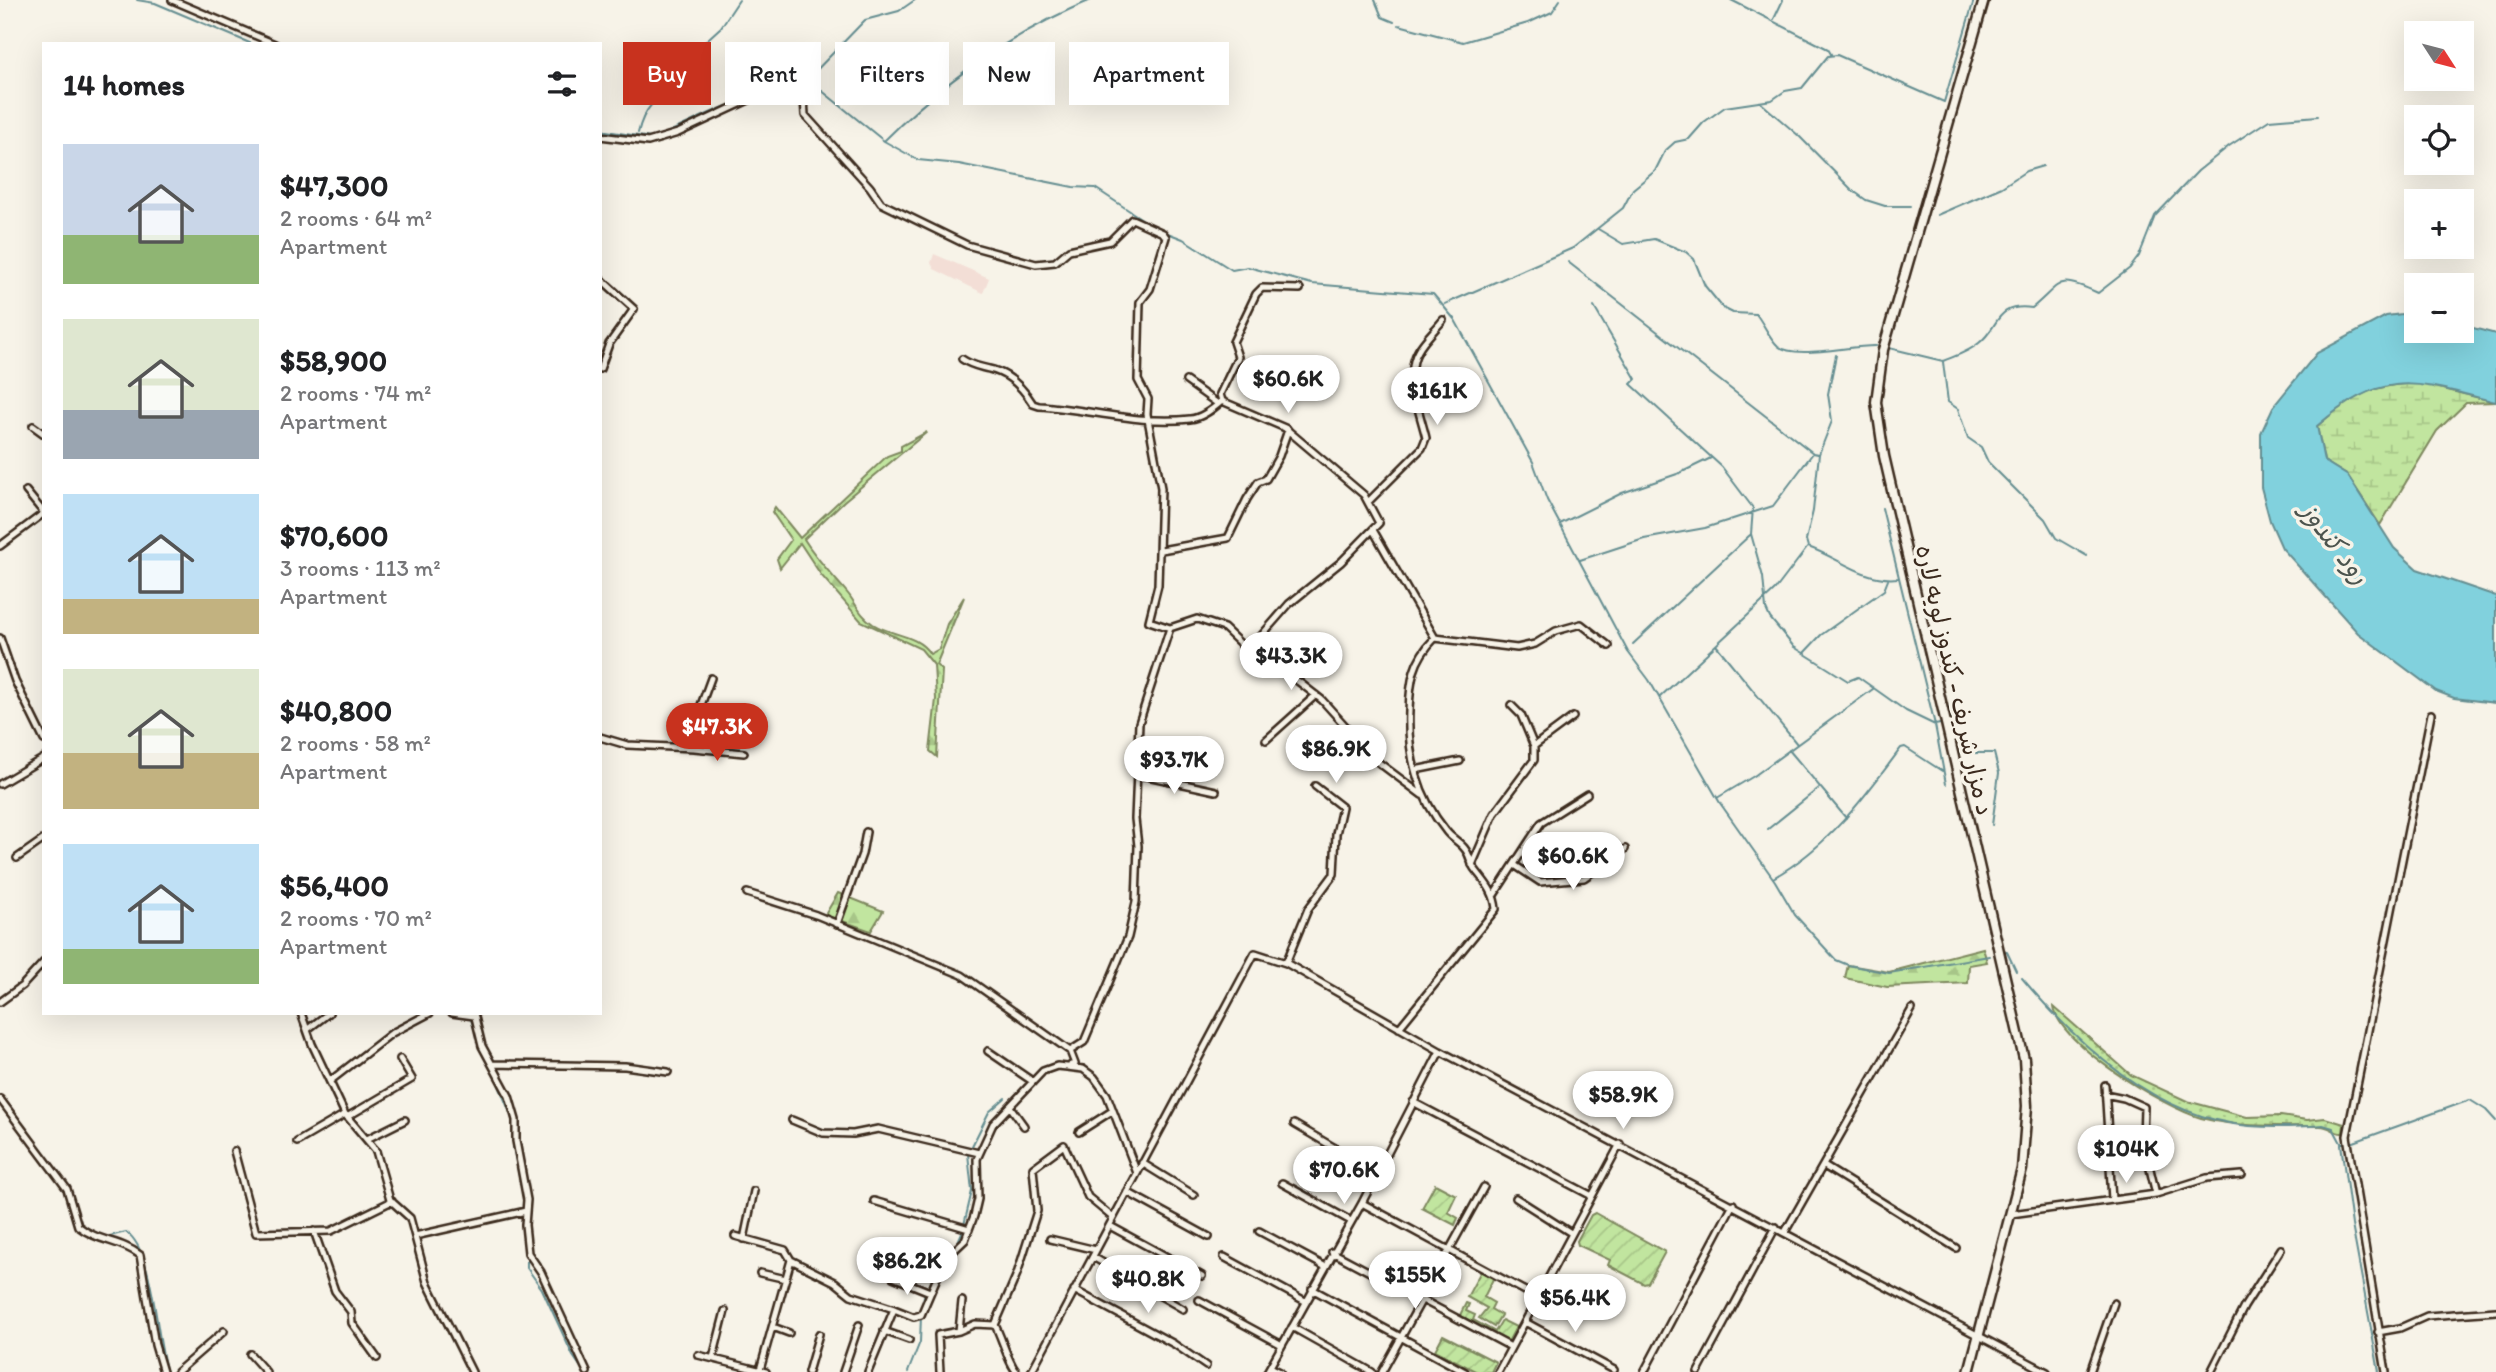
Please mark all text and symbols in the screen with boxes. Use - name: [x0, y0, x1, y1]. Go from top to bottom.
- north arrow: [2404, 21, 2474, 91]
- map controls: [2404, 21, 2474, 343]
- chip: Buy: [623, 42, 711, 105]
- chip: Rent: [725, 42, 821, 105]
- chip: Filters: [835, 42, 949, 105]
- chip: New: [963, 42, 1055, 105]
- chip: Apartment: [1069, 42, 1229, 105]
- icon: filters: [543, 65, 581, 103]
- text: 14 homes: [63, 66, 185, 103]
- button: locate: [2404, 105, 2474, 175]
- text: $47,300: [280, 167, 389, 204]
- icon: home: [119, 172, 203, 256]
- button: +: [2404, 189, 2474, 259]
- text: 2 rooms · 64 m²: [280, 204, 432, 232]
- text: Apartment: [280, 232, 387, 260]
- button: −: [2404, 273, 2474, 343]
- text: $58,900: [280, 342, 387, 379]
- icon: home: [119, 347, 203, 431]
- pin: $60.6K: [1231, 356, 1345, 415]
- text: $60.6K: [1253, 364, 1323, 392]
- pin: $161K: [1388, 368, 1486, 427]
- text: $161K: [1407, 376, 1467, 404]
- text: 2 rooms · 74 m²: [280, 379, 432, 407]
- text: Apartment: [280, 407, 387, 435]
- water label: رود کندوز: [2292, 493, 2376, 590]
- text: $70,600: [280, 517, 389, 554]
- icon: home: [119, 522, 203, 606]
- street label: د مزار شریف - کندوز لویه لاره: [1908, 542, 2000, 818]
- text: 3 rooms · 113 m²: [280, 554, 441, 582]
- text: Apartment: [280, 582, 387, 610]
- pin: $43.3K: [1234, 632, 1348, 692]
- text: $43.3K: [1256, 641, 1326, 669]
- text: $40,800: [280, 692, 392, 729]
- icon: home: [119, 697, 203, 781]
- pin: $47.3K: [660, 704, 774, 763]
- text: $47.3K: [682, 712, 752, 740]
- pin: $86.9K: [1279, 726, 1393, 785]
- text: 2 rooms · 58 m²: [280, 729, 431, 757]
- text: $86.9K: [1302, 734, 1370, 762]
- pin: $93.7K: [1117, 736, 1231, 796]
- text: $93.7K: [1140, 745, 1208, 773]
- text: Apartment: [280, 757, 387, 785]
- pin: $60.6K: [1516, 832, 1630, 892]
- text: $60.6K: [1538, 841, 1608, 869]
- text: $56,400: [280, 867, 389, 904]
- icon: home: [119, 872, 203, 956]
- text: 2 rooms · 70 m²: [280, 904, 432, 932]
- text: Apartment: [280, 932, 387, 960]
- pin: $58.9K: [1566, 1072, 1680, 1131]
- text: $58.9K: [1589, 1080, 1657, 1108]
- pin: $104K: [2077, 1126, 2175, 1185]
- text: $104K: [2093, 1134, 2159, 1162]
- pin: $70.6K: [1287, 1146, 1401, 1206]
- text: $70.6K: [1309, 1155, 1379, 1183]
- pin: $86.2K: [850, 1238, 964, 1297]
- text: $86.2K: [873, 1246, 941, 1274]
- pin: $155K: [1366, 1252, 1464, 1311]
- pin: $40.8K: [1091, 1256, 1205, 1315]
- text: $155K: [1384, 1260, 1446, 1288]
- text: $40.8K: [1112, 1264, 1184, 1292]
- pin: $56.4K: [1518, 1274, 1632, 1334]
- text: $56.4K: [1540, 1283, 1610, 1311]

